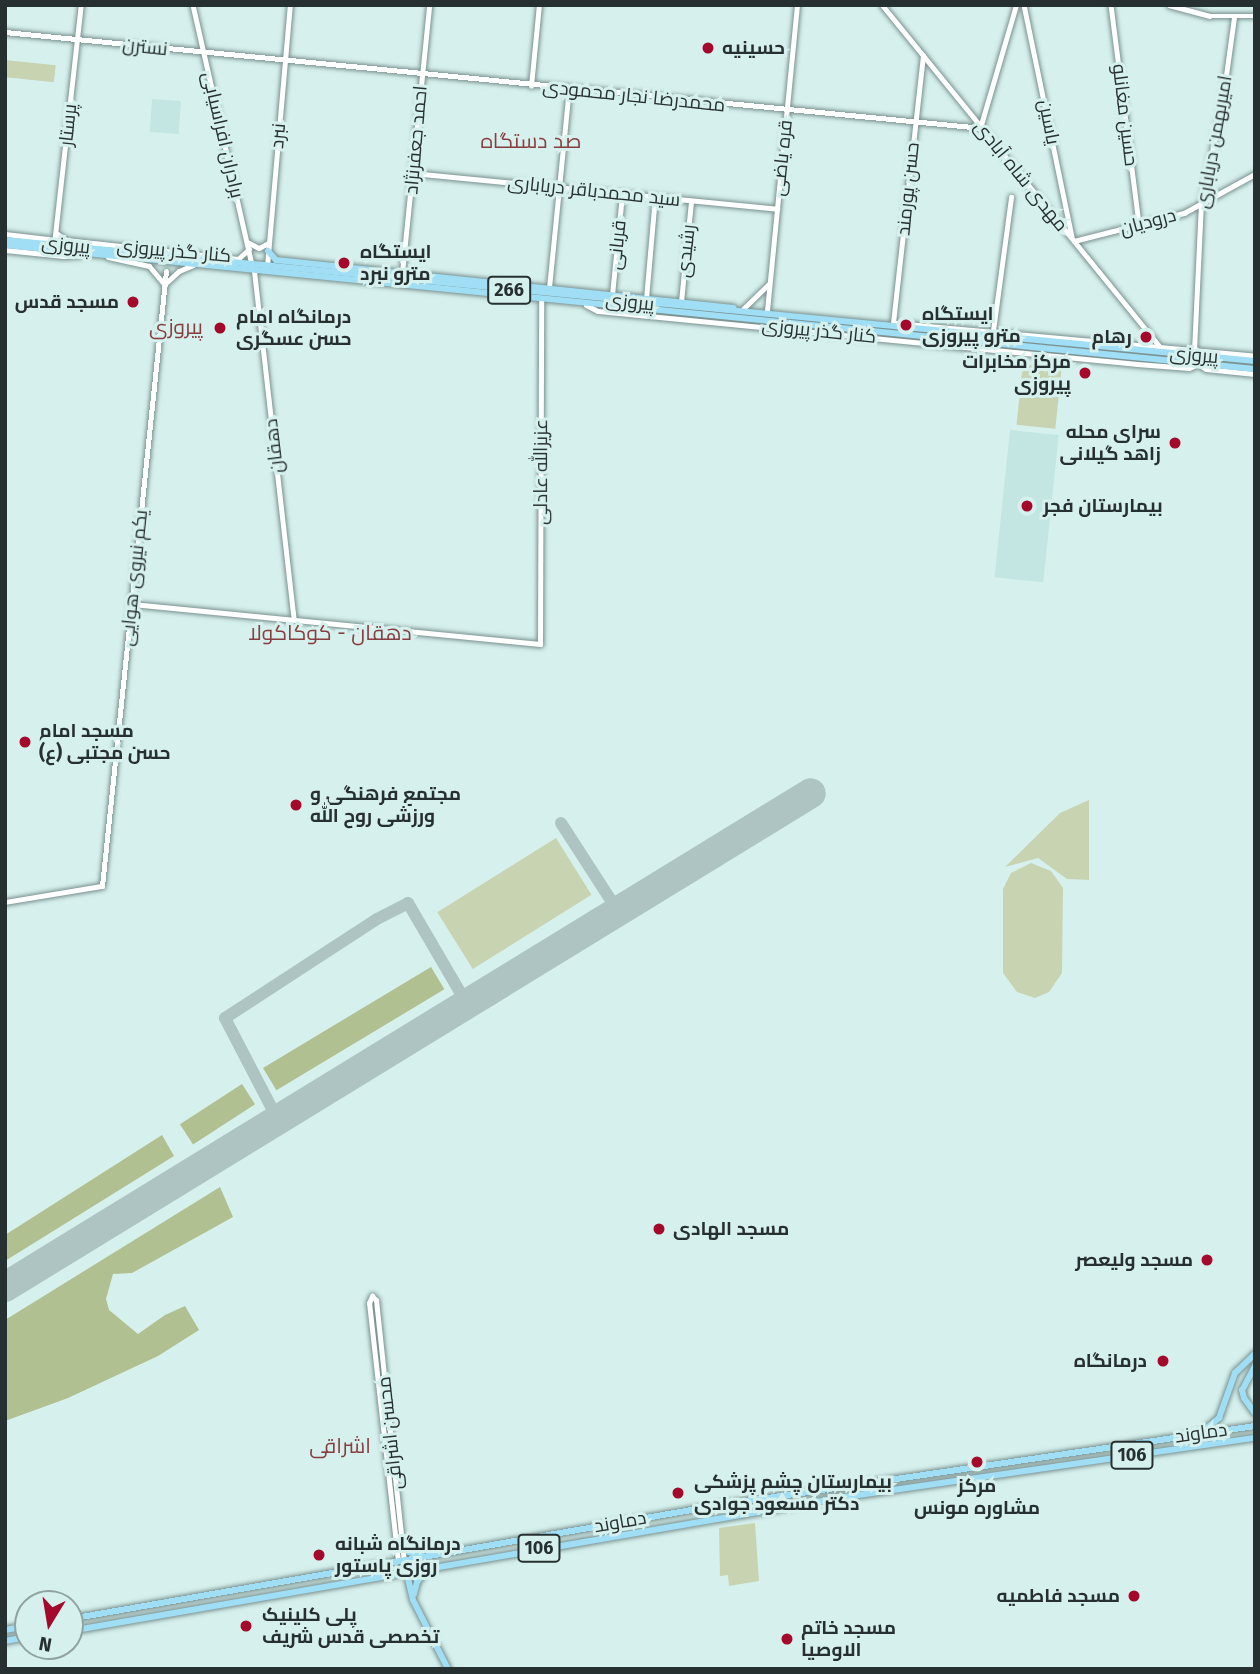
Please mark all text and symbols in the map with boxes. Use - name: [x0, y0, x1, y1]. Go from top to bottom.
- street label: نسترن: [121, 33, 169, 61]
- place label: حسینیه: [722, 37, 785, 59]
- marker: حسینیه: [700, 40, 716, 56]
- street label: حسین مغانلو: [1107, 63, 1143, 167]
- street label: برادران افراسیابی: [197, 70, 249, 200]
- street label: امیربهمن دریاباری: [1191, 74, 1237, 210]
- street label: محمدرضا نجار محمودی: [541, 75, 727, 117]
- street label: احمد جعفرنژاد: [400, 85, 432, 195]
- street label: یاسین: [1033, 98, 1065, 146]
- street label: پرستار: [54, 103, 82, 147]
- street label: مهدی شاه آبادی: [969, 116, 1073, 236]
- street label: قره یاضی: [767, 119, 797, 197]
- street label: نبرد: [266, 122, 290, 150]
- district label: صد دستگاه: [480, 128, 582, 154]
- street label: حسن پورمند: [892, 141, 924, 237]
- street label: سید محمدباقر دریاباری: [506, 171, 682, 211]
- street label: درودیان: [1118, 204, 1178, 240]
- street label: قربانی: [603, 219, 631, 271]
- street label: رشیدی: [672, 223, 700, 279]
- street label: پیروزی: [41, 231, 91, 259]
- street label: کنار گذر پیروزی: [116, 235, 232, 267]
- place label: ایستگاه مترو نبرد: [360, 241, 432, 285]
- marker: ایستگاه مترو نبرد: [334, 253, 354, 273]
- road number: 266: [486, 276, 532, 304]
- street label: پیروزی: [605, 288, 655, 316]
- place label: مسجد قدس: [15, 291, 119, 313]
- marker: مسجد قدس: [125, 294, 141, 310]
- place label: ایستگاه مترو پیروزی: [922, 303, 1021, 347]
- place label: درمانگاه امام حسن عسگری: [236, 306, 352, 350]
- district label: پیروزی: [149, 314, 203, 340]
- street label: کنار گذر پیروزی: [761, 314, 877, 348]
- marker: ایستگاه مترو پیروزی: [896, 315, 916, 335]
- marker: درمانگاه امام حسن عسگری: [210, 318, 230, 338]
- place label: رهام: [1092, 326, 1132, 348]
- marker: رهام: [1138, 329, 1154, 345]
- street label: پیروزی: [1169, 342, 1219, 368]
- place label: مرکز مخابرات پیروزی: [962, 351, 1071, 395]
- marker: مرکز مخابرات پیروزی: [1077, 365, 1093, 381]
- street label: دهقان: [259, 417, 289, 475]
- street label: عزیزالله عادلی: [530, 419, 552, 525]
- place label: سرای محله زاهد گیلانی: [1060, 421, 1161, 465]
- marker: سرای محله زاهد گیلانی: [1167, 435, 1183, 451]
- place label: بیمارستان فجر: [1043, 495, 1163, 517]
- marker: بیمارستان فجر: [1017, 496, 1037, 516]
- street label: یکم نیروی هوایی: [116, 509, 152, 647]
- district label: دهقان - کوکاکولا: [248, 620, 412, 646]
- place label: مسجد امام حسن مجتبی (ع): [39, 720, 171, 764]
- marker: مسجد امام حسن مجتبی (ع): [17, 734, 33, 750]
- place label: مجتمع فرهنگی و ورزشی روح الله: [310, 783, 461, 827]
- marker: مجتمع فرهنگی و ورزشی روح الله: [288, 797, 304, 813]
- place label: مسجد الهادی: [673, 1218, 789, 1240]
- marker: مسجد الهادی: [651, 1221, 667, 1237]
- place label: مسجد ولیعصر: [1075, 1249, 1193, 1271]
- marker: مسجد ولیعصر: [1199, 1252, 1215, 1268]
- place label: درمانگاه: [1074, 1350, 1147, 1372]
- marker: درمانگاه: [1153, 1351, 1173, 1371]
- street label: محسن اشراقی: [373, 1375, 407, 1491]
- street label: دماوند: [1173, 1418, 1229, 1448]
- district label: اشراقی: [309, 1433, 371, 1459]
- road number: 106: [1109, 1440, 1155, 1470]
- marker: مرکز مشاوره مونس: [967, 1452, 987, 1472]
- place label: بیمارستان چشم پزشکی دکتر مسعود جوادی: [694, 1471, 892, 1515]
- place label: مرکز مشاوره مونس: [914, 1475, 1040, 1519]
- marker: بیمارستان چشم پزشکی دکتر مسعود جوادی: [668, 1483, 688, 1503]
- street label: دماوند: [592, 1506, 648, 1538]
- place label: درمانگاه شبانه روزی پاستور: [335, 1533, 461, 1577]
- road number: 106: [516, 1534, 562, 1562]
- marker: درمانگاه شبانه روزی پاستور: [309, 1545, 329, 1565]
- place label: مسجد فاطمیه: [996, 1585, 1120, 1607]
- marker: مسجد فاطمیه: [1126, 1588, 1142, 1604]
- north arrow: [14, 1590, 84, 1660]
- place label: پلی کلینیک تخصصی قدس شریف: [262, 1604, 439, 1648]
- marker: پلی کلینیک تخصصی قدس شریف: [236, 1616, 256, 1636]
- place label: مسجد خاتم الاوصیا: [801, 1617, 896, 1661]
- marker: مسجد خاتم الاوصیا: [779, 1631, 795, 1647]
- text: N: [37, 1632, 54, 1657]

